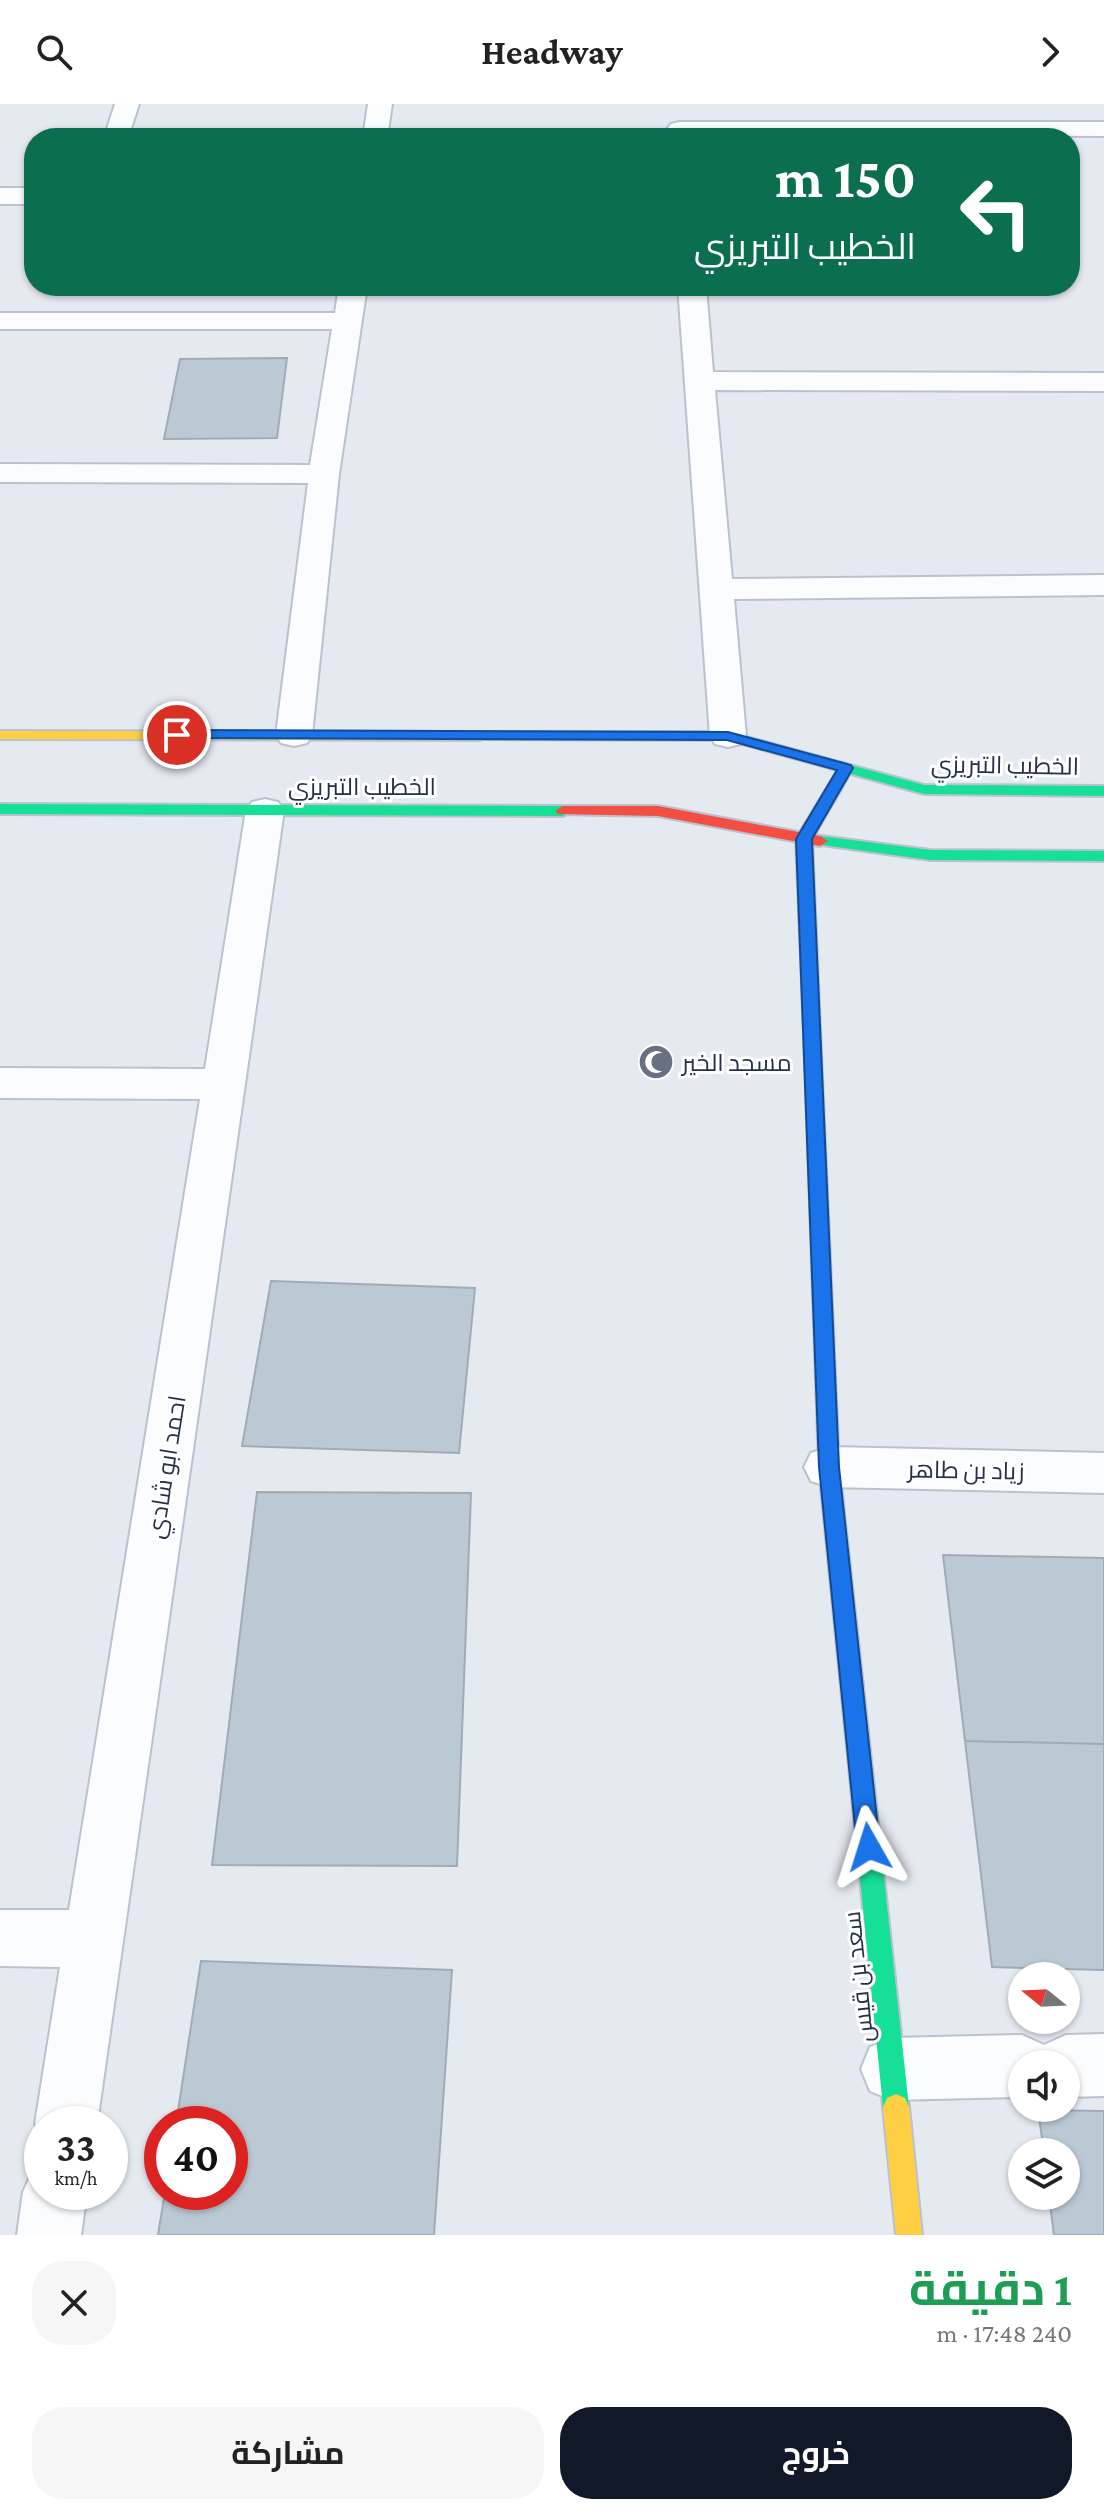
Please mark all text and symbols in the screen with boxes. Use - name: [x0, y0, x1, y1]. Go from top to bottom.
- icon: search: [32, 30, 76, 74]
- icon: forward: [1028, 30, 1072, 74]
- text: Headway: [481, 32, 623, 72]
- text: 150 m: [775, 147, 916, 209]
- icon: left: [944, 160, 1048, 264]
- text: الخطيب التبريزي: [694, 227, 916, 267]
- pin: [143, 701, 211, 769]
- icon: arrive: [155, 713, 199, 757]
- street label: الخطيب التبريزي: [931, 750, 1079, 785]
- street label: الخطيب التبريزي: [288, 773, 436, 805]
- mosque icon: مسجد الخير: [637, 1043, 675, 1081]
- place label: مسجد الخير: [680, 1049, 792, 1076]
- street label: احمد ابو شادي: [141, 1393, 196, 1541]
- street label: زياد بن طاهر: [905, 1455, 1025, 1486]
- position arrow: [827, 1805, 911, 1889]
- street label: سعد بن قيس: [838, 1910, 879, 2044]
- north arrow: [1008, 1962, 1080, 2034]
- map controls: [1008, 1962, 1080, 2210]
- button: sound: [1008, 2050, 1080, 2122]
- speed limit sign: 40: [144, 2106, 248, 2210]
- text: 33: [57, 2125, 95, 2170]
- button: layers: [1008, 2138, 1080, 2210]
- text: km/h: [54, 2167, 98, 2189]
- button: close: [32, 2261, 116, 2345]
- text: 1 دقيقة: [909, 2262, 1072, 2315]
- text: 240 m · 17:48: [936, 2319, 1072, 2348]
- button: مشاركة: [32, 2407, 544, 2499]
- button: خروج: [560, 2407, 1072, 2499]

